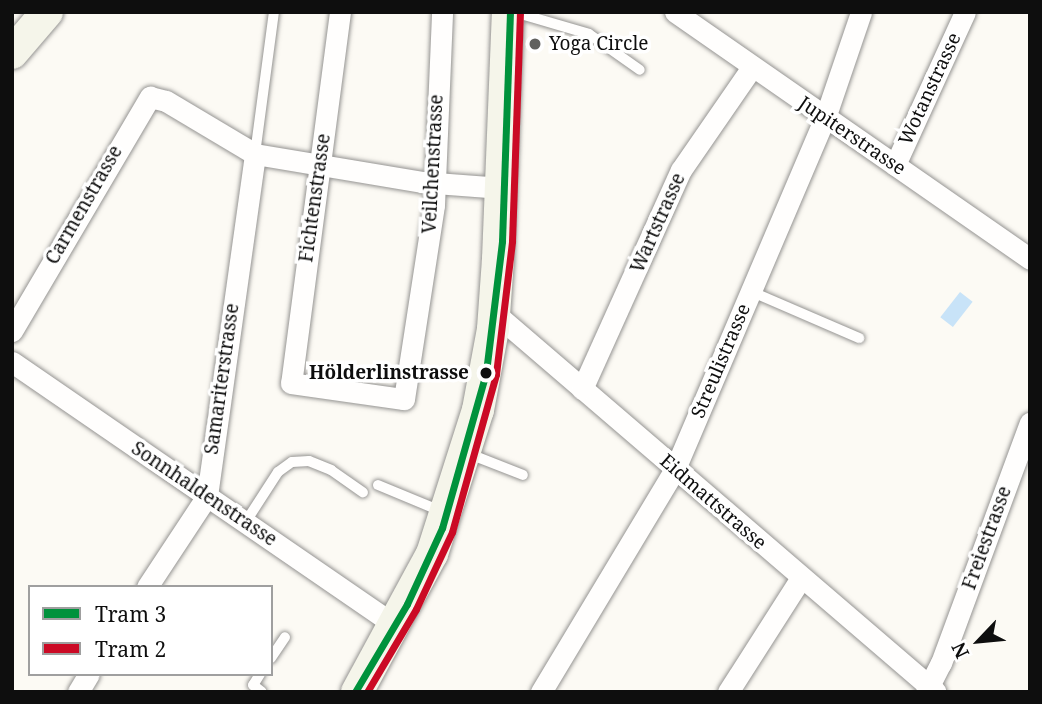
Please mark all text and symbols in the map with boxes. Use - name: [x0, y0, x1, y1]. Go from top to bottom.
- street label: Wotanstrasse: [894, 29, 966, 149]
- place label: Yoga Circle: [549, 33, 648, 55]
- marker: Yoga Circle: [527, 36, 543, 52]
- street label: Jupiterstrasse: [794, 92, 910, 180]
- street label: Veilchenstrasse: [418, 94, 448, 234]
- street label: Fichtenstrasse: [295, 132, 335, 264]
- street label: Carmenstrasse: [41, 141, 127, 269]
- street label: Wartstrasse: [626, 170, 690, 276]
- street label: Streulistrasse: [687, 300, 755, 422]
- street label: Samariterstrasse: [200, 302, 244, 456]
- place label: Hölderlinstrasse: [309, 362, 469, 384]
- marker: Hölderlinstrasse: [475, 362, 497, 384]
- street label: Sonnhaldenstrasse: [127, 437, 281, 551]
- street label: Eidmattstrasse: [655, 450, 771, 554]
- street label: Freiestrasse: [958, 483, 1016, 593]
- legend: [28, 585, 273, 676]
- text: Tram 3: [95, 600, 166, 628]
- north arrow: [944, 606, 1014, 676]
- text: Tram 2: [95, 635, 166, 663]
- text: N: [945, 638, 975, 663]

